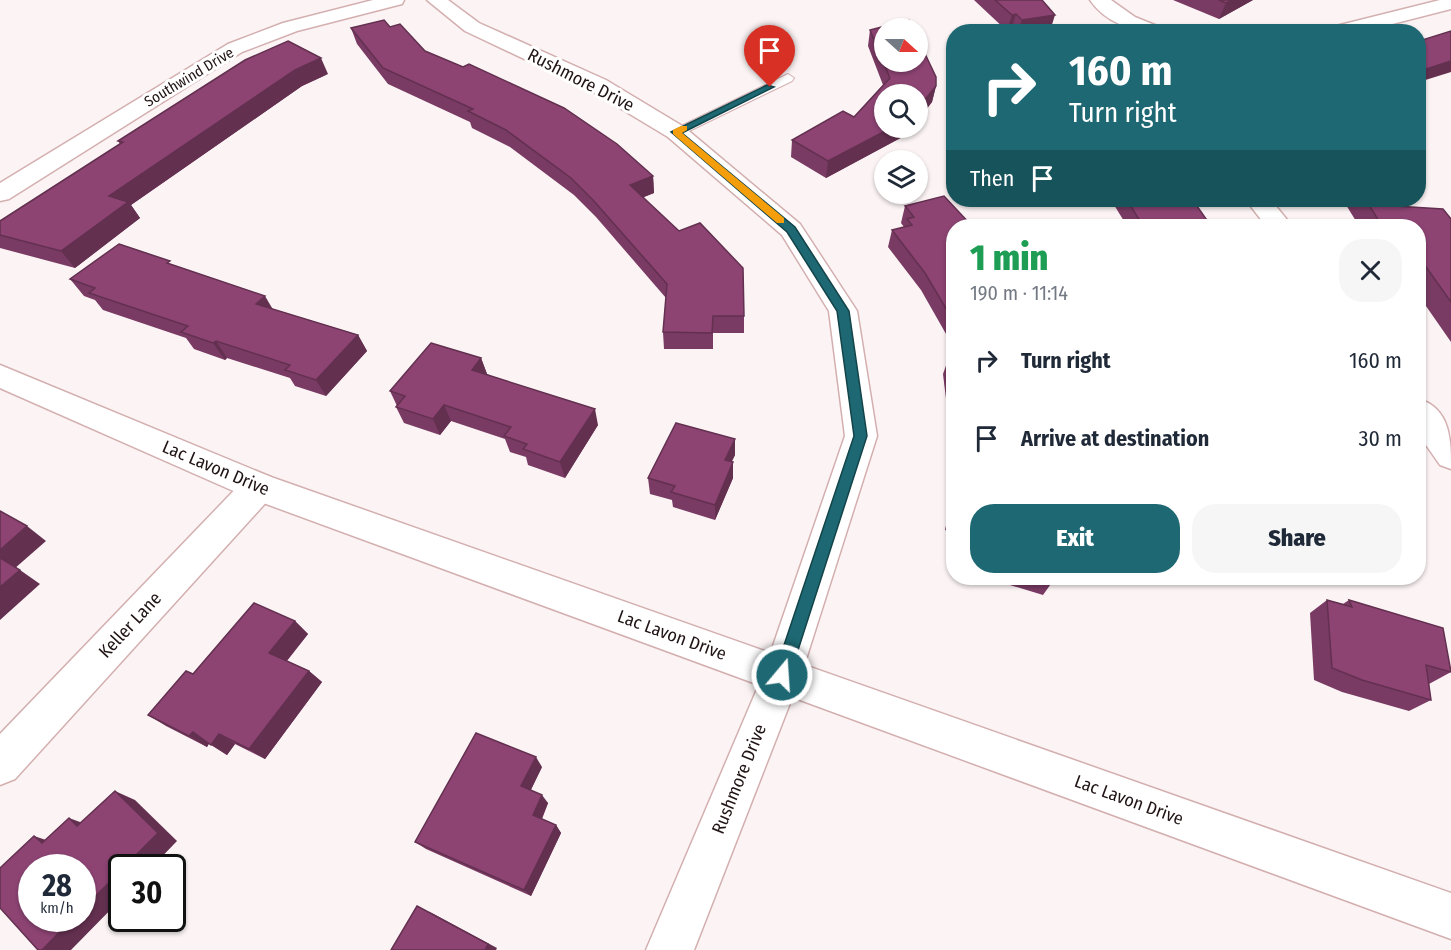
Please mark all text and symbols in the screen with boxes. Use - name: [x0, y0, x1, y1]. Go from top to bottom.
- north arrow: [874, 18, 928, 72]
- map controls: [874, 18, 928, 204]
- pin: [744, 25, 795, 87]
- icon: arrive: [753, 34, 786, 67]
- street label: Southwind Drive: [141, 43, 237, 111]
- street label: Rushmore Drive: [524, 44, 638, 116]
- text: 160 m: [1069, 46, 1172, 96]
- icon: right: [970, 48, 1048, 126]
- button: search: [874, 84, 928, 138]
- text: Turn right: [1069, 97, 1177, 129]
- button: layers: [874, 150, 928, 204]
- icon: arrive: [1026, 162, 1059, 195]
- text: Then: [970, 165, 1014, 192]
- text: 1 min: [970, 236, 1048, 280]
- button: close: [1339, 239, 1402, 302]
- text: 190 m · 11:14: [970, 281, 1068, 305]
- icon: right: [970, 344, 1003, 377]
- text: Turn right: [1021, 347, 1110, 374]
- text: 160 m: [1349, 347, 1402, 374]
- icon: arrive: [970, 422, 1003, 455]
- text: Arrive at destination: [1021, 425, 1209, 452]
- text: 30 m: [1359, 425, 1402, 452]
- street label: Lac Lavon Drive: [159, 436, 273, 500]
- button: Exit: [970, 504, 1180, 573]
- button: Share: [1192, 504, 1402, 573]
- street label: Keller Lane: [94, 587, 166, 662]
- street label: Lac Lavon Drive: [615, 605, 730, 665]
- position arrow: [750, 643, 814, 707]
- street label: Rushmore Drive: [707, 721, 771, 837]
- street label: Lac Lavon Drive: [1072, 770, 1187, 830]
- speed limit sign: 30: [108, 854, 186, 932]
- text: 28: [42, 868, 72, 904]
- text: km/h: [40, 899, 74, 917]

